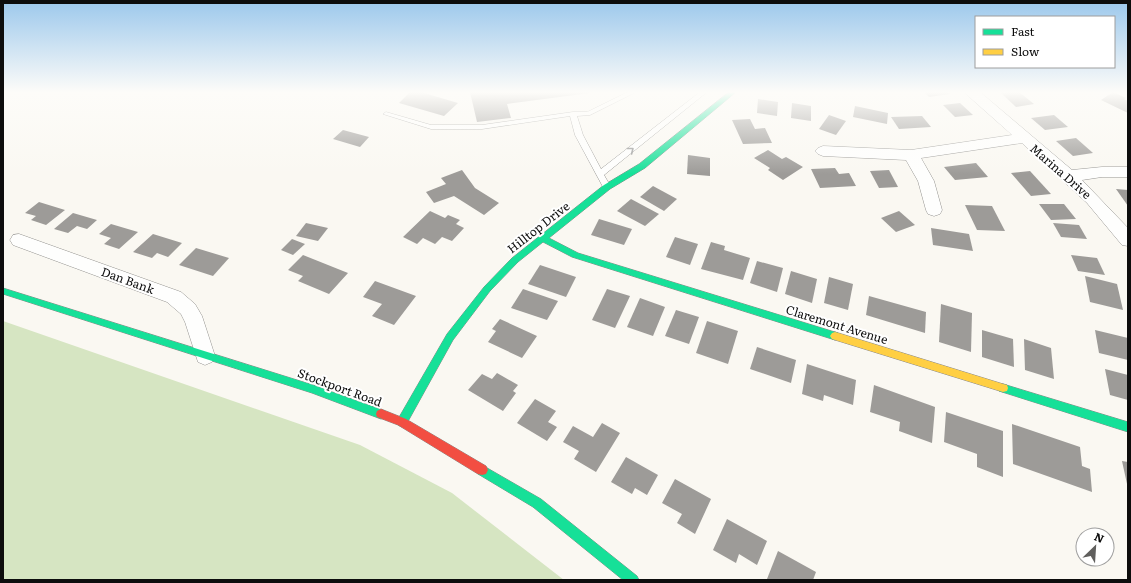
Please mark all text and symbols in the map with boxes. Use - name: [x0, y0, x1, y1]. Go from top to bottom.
- legend: [975, 16, 1115, 68]
- text: Fast: [1011, 22, 1035, 40]
- text: Slow: [1011, 42, 1040, 60]
- street label: Marina Drive: [1026, 139, 1096, 203]
- one-way arrow: [626, 147, 633, 154]
- street label: Hilltop Drive: [503, 197, 573, 257]
- street label: Dan Bank: [99, 262, 158, 298]
- street label: Claremont Avenue: [784, 300, 890, 348]
- street label: Stockport Road: [295, 363, 385, 411]
- north arrow: [1075, 527, 1115, 567]
- text: N: [1092, 528, 1107, 546]

